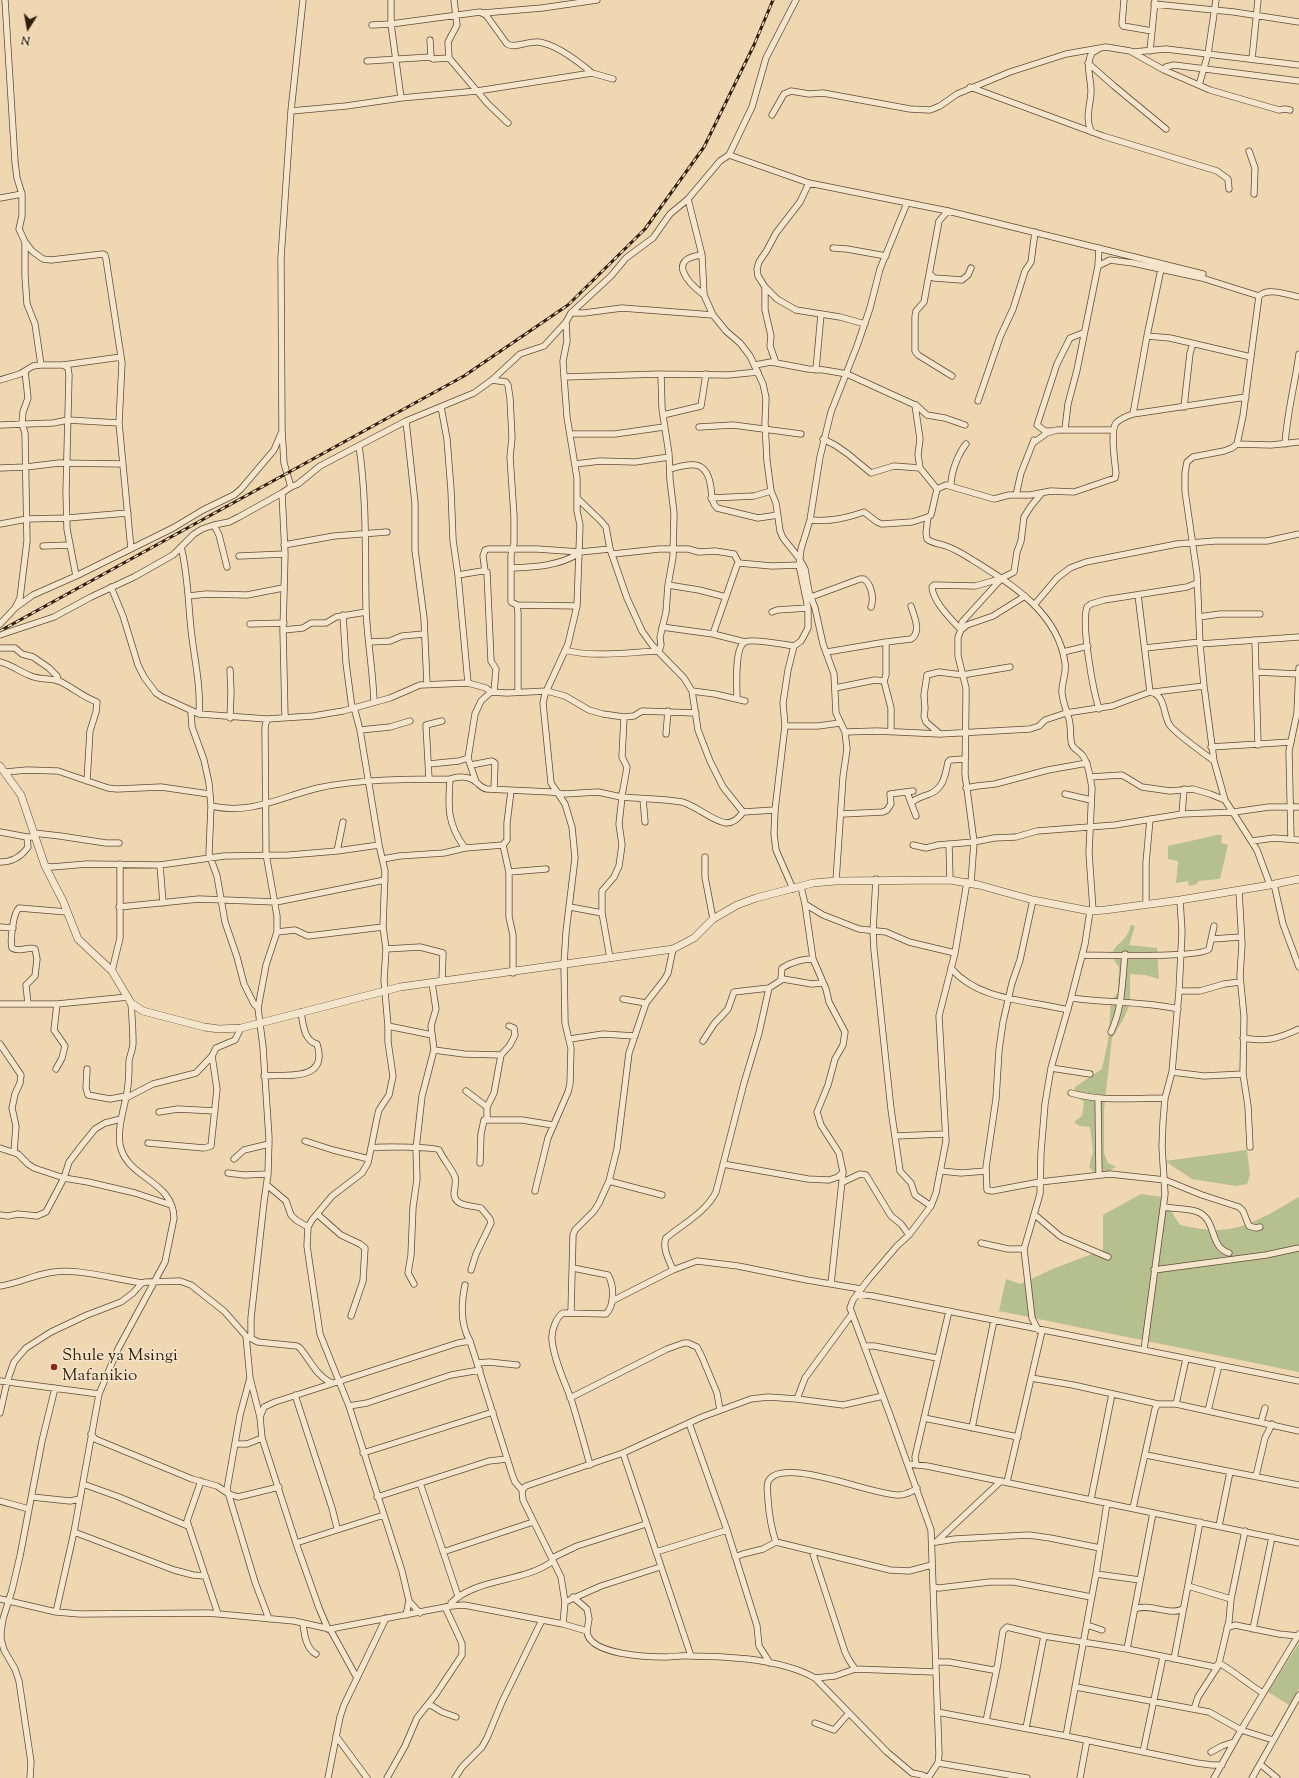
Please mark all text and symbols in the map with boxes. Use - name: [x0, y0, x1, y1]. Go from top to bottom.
- north arrow: [8, 8, 48, 48]
- text: N: [20, 31, 32, 48]
- place label: Shule ya Msingi Mafanikio: [62, 1347, 178, 1387]
- marker: Shule ya Msingi Mafanikio: [49, 1362, 59, 1372]

